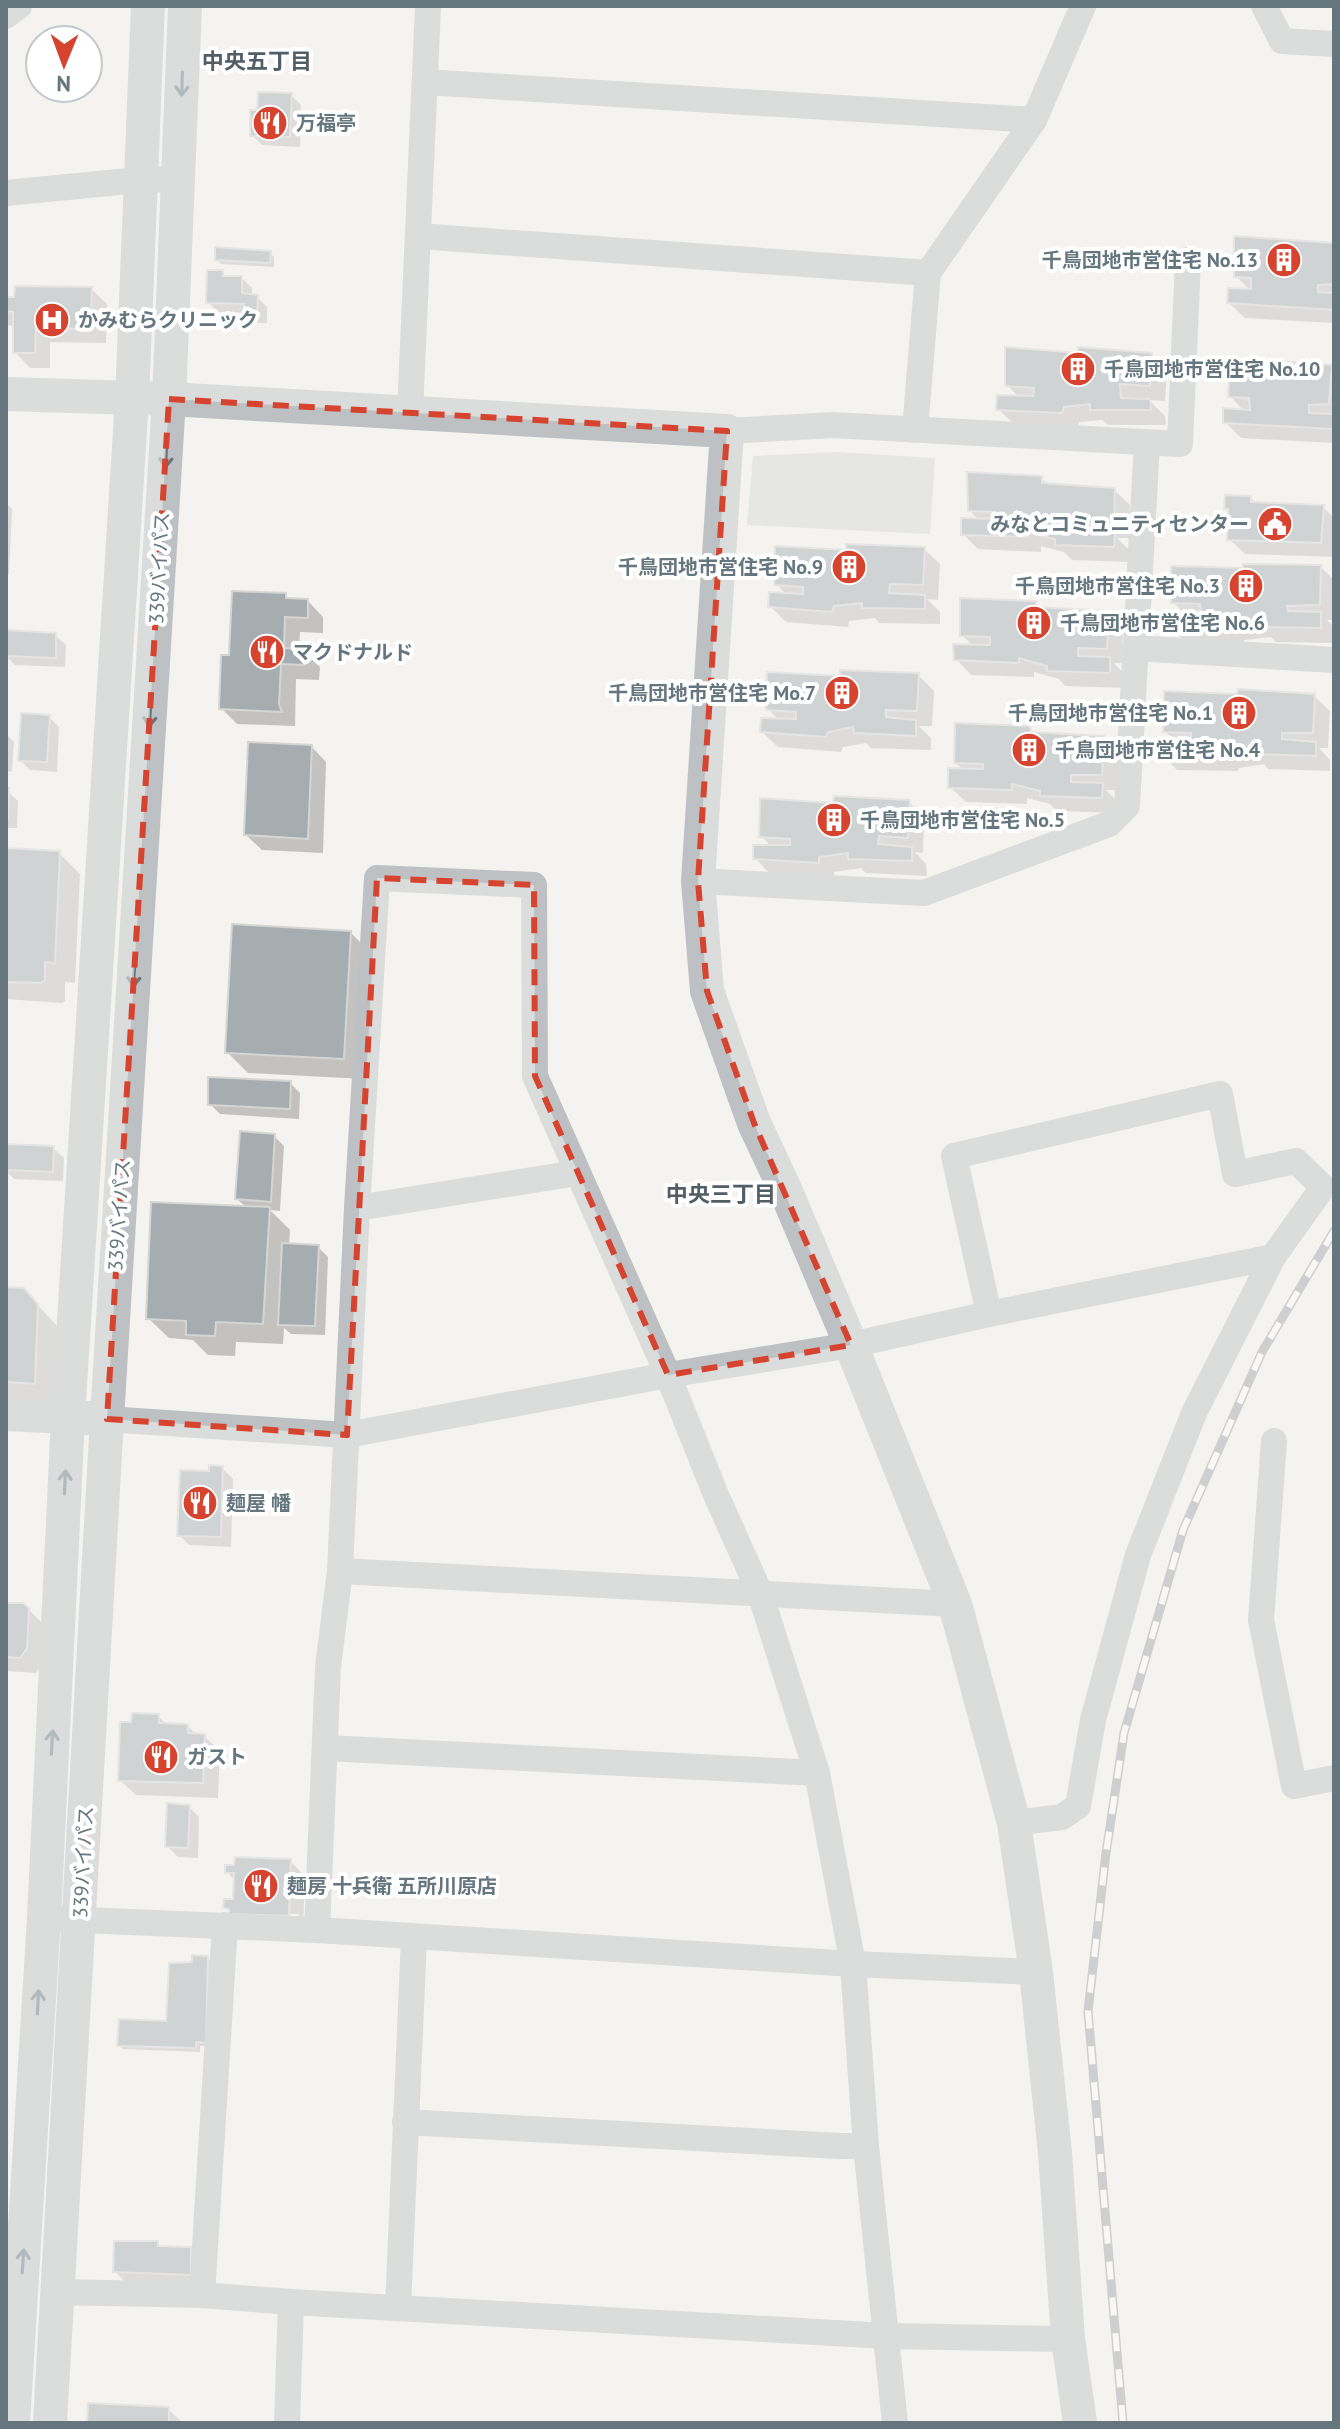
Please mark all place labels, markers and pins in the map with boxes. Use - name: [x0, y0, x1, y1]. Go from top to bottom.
- restaurant icon: 万福亭: [251, 104, 289, 142]
- place label: 万福亭: [296, 110, 356, 136]
- building icon: 千鳥団地市営住宅 No.13: [1265, 241, 1303, 279]
- place label: 千鳥団地市営住宅 No.13: [1042, 247, 1258, 273]
- hospital icon: かみむらクリニック: [33, 301, 71, 339]
- place label: かみむらクリニック: [78, 307, 258, 333]
- building icon: 千鳥団地市営住宅 No.10: [1059, 350, 1097, 388]
- place label: 千鳥団地市営住宅 No.10: [1104, 356, 1320, 382]
- public building icon: みなとコミュニティセンター: [1256, 505, 1294, 543]
- place label: みなとコミュニティセンター: [990, 511, 1249, 537]
- building icon: 千鳥団地市営住宅 No.9: [830, 548, 868, 586]
- place label: 千鳥団地市営住宅 No.9: [618, 554, 823, 580]
- building icon: 千鳥団地市営住宅 No.3: [1227, 567, 1265, 605]
- place label: 千鳥団地市営住宅 No.3: [1015, 573, 1220, 599]
- building icon: 千鳥団地市営住宅 No.6: [1015, 604, 1053, 642]
- place label: 千鳥団地市営住宅 No.6: [1060, 610, 1265, 636]
- restaurant icon: マクドナルド: [248, 633, 286, 671]
- place label: マクドナルド: [293, 639, 413, 665]
- building icon: 千鳥団地市営住宅 Mo.7: [823, 674, 861, 712]
- place label: 千鳥団地市営住宅 Mo.7: [608, 680, 816, 706]
- building icon: 千鳥団地市営住宅 No.1: [1220, 694, 1258, 732]
- place label: 千鳥団地市営住宅 No.1: [1008, 700, 1213, 726]
- building icon: 千鳥団地市営住宅 No.4: [1010, 731, 1048, 769]
- place label: 千鳥団地市営住宅 No.4: [1055, 737, 1261, 763]
- building icon: 千鳥団地市営住宅 No.5: [815, 801, 853, 839]
- place label: 千鳥団地市営住宅 No.5: [860, 807, 1065, 833]
- restaurant icon: 麺屋 幡: [181, 1484, 219, 1522]
- place label: 麺屋 幡: [226, 1490, 291, 1516]
- restaurant icon: ガスト: [142, 1738, 180, 1776]
- place label: ガスト: [187, 1744, 247, 1770]
- restaurant icon: 麺房 十兵衛 五所川原店: [242, 1867, 280, 1905]
- place label: 麺房 十兵衛 五所川原店: [287, 1873, 497, 1899]

